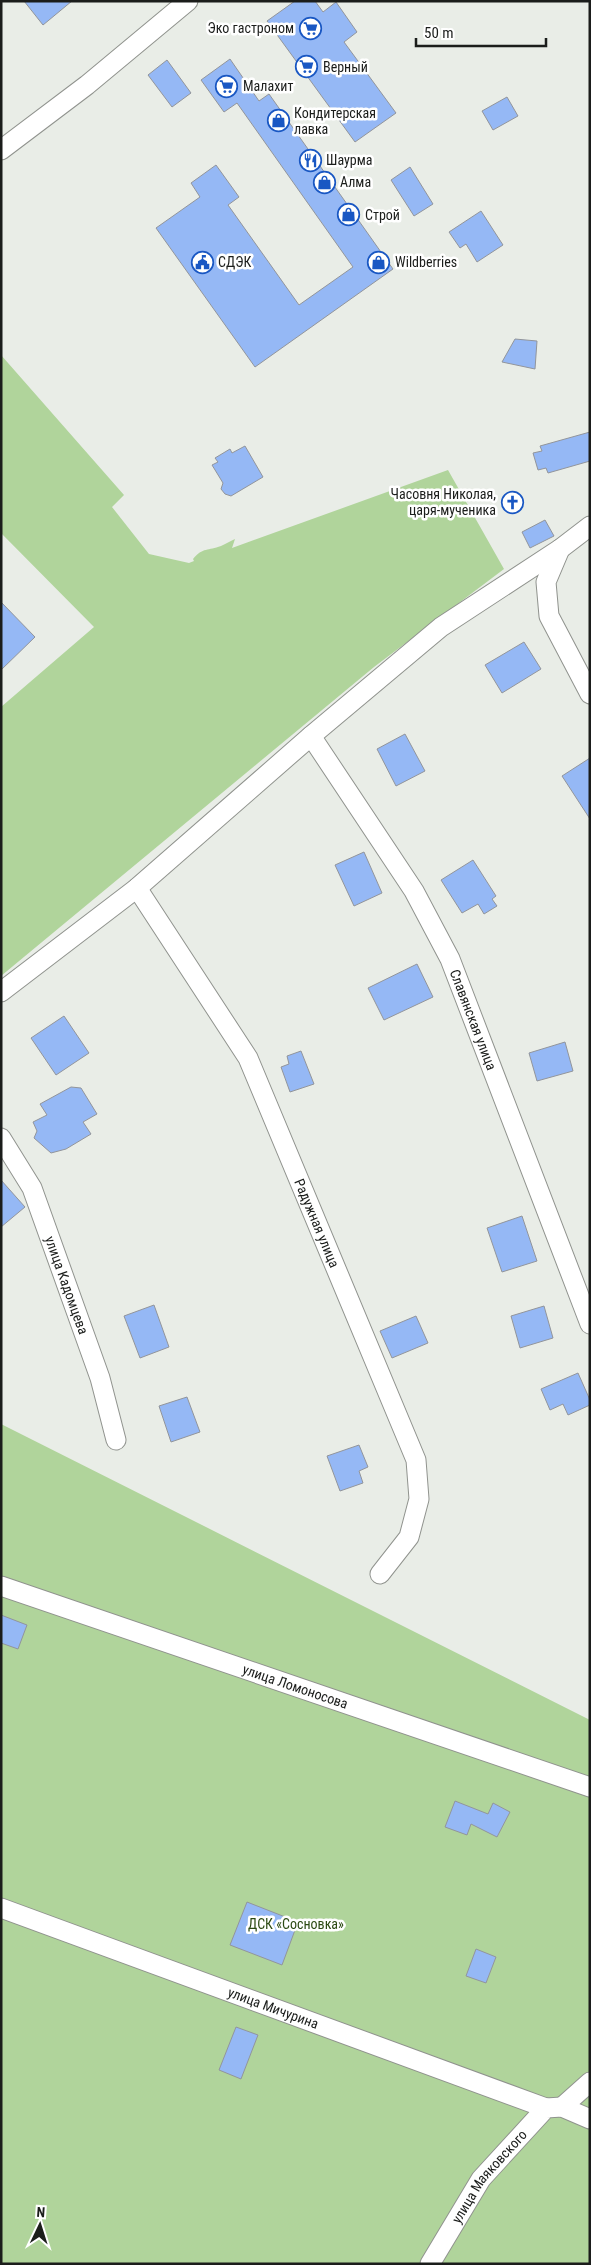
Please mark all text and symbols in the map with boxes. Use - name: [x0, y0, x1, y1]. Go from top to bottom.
- scale bar: [416, 15, 546, 47]
- supermarket icon: Эко гастроном: [298, 16, 322, 40]
- place label: Эко гастроном: [207, 20, 294, 36]
- text: 50 m: [424, 24, 454, 42]
- supermarket icon: Верный: [295, 55, 319, 79]
- place label: Верный: [323, 59, 368, 75]
- supermarket icon: Малахит: [215, 74, 239, 98]
- place label: Малахит: [243, 78, 293, 94]
- place label: Кондитерская лавка: [294, 105, 376, 137]
- shop icon: Кондитерская лавка: [266, 109, 290, 133]
- restaurant icon: Шаурма: [298, 148, 322, 172]
- place label: Шаурма: [326, 152, 373, 168]
- shop icon: Алма: [312, 170, 336, 194]
- place label: Алма: [340, 174, 371, 190]
- shop icon: Строй: [337, 203, 361, 227]
- place label: Строй: [365, 207, 400, 223]
- public building icon: СДЭК: [190, 250, 214, 274]
- shop icon: Wildberries: [367, 250, 391, 274]
- place label: СДЭК: [218, 254, 251, 270]
- place label: Wildberries: [395, 254, 457, 270]
- place label: Часовня Николая, царя-мученика: [391, 486, 496, 518]
- church icon: Часовня Николая, царя-мученика: [500, 490, 524, 514]
- street label: Славянская улица: [447, 967, 500, 1072]
- street label: Радужная улица: [291, 1176, 343, 1270]
- street label: улица Кадомцева: [42, 1234, 92, 1336]
- street label: улица Ломоносова: [241, 1661, 350, 1712]
- park label: ДСК «Сосновка»: [248, 1916, 344, 1932]
- street label: улица Мичурина: [226, 1984, 321, 2032]
- street label: улица Маяковского: [448, 2126, 530, 2226]
- north arrow: [15, 2200, 65, 2250]
- text: N: [36, 2204, 46, 2220]

